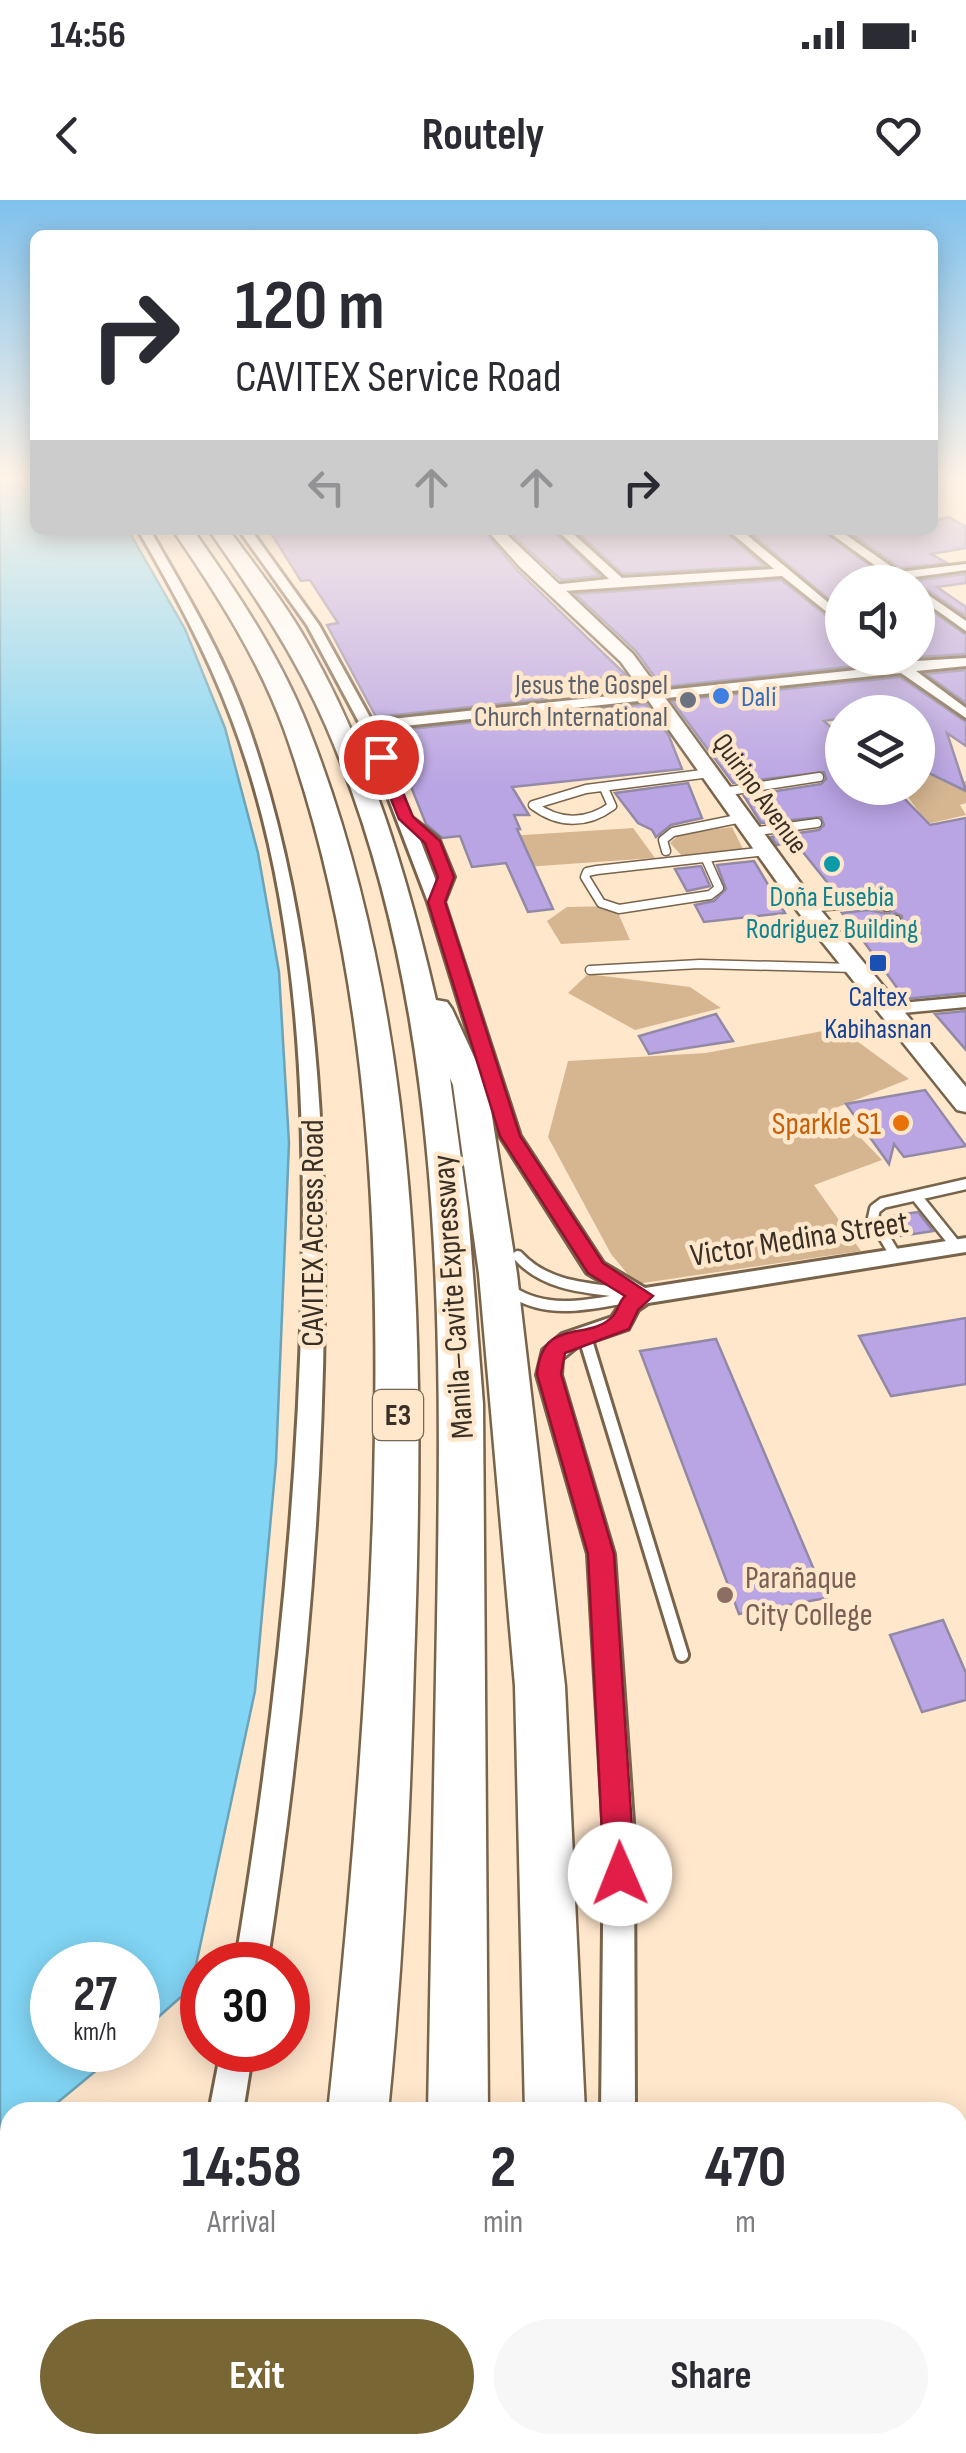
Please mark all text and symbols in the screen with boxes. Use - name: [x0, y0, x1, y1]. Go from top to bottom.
- text: 14:56: [50, 13, 126, 58]
- icon: back: [40, 108, 95, 163]
- text: Routely: [422, 108, 544, 163]
- icon: heart: [871, 108, 926, 163]
- text: 120 m: [235, 265, 385, 349]
- icon: right: [70, 270, 200, 400]
- text: CAVITEX Service Road: [235, 350, 562, 405]
- icon: left: [299, 460, 354, 515]
- icon: ahead: [404, 460, 459, 515]
- icon: ahead: [509, 460, 564, 515]
- icon: right: [614, 460, 669, 515]
- map controls: [825, 565, 935, 805]
- button: sound: [825, 565, 935, 675]
- place label: Jesus the Gospel Church International: [474, 669, 668, 734]
- place label: Dali: [741, 681, 776, 714]
- marker: Dali: [710, 685, 732, 707]
- marker: Jesus the Gospel Church International: [677, 689, 699, 711]
- button: layers: [825, 695, 935, 805]
- pin: [339, 715, 424, 800]
- street label: Quirino Avenue: [705, 727, 814, 860]
- icon: arrive: [354, 730, 409, 785]
- marker: Doña Eusebia Rodriguez Building: [821, 853, 843, 875]
- place label: Doña Eusebia Rodriguez Building: [746, 881, 918, 946]
- marker: Caltex Kabihasnan: [867, 952, 889, 974]
- place label: Caltex Kabihasnan: [824, 981, 932, 1046]
- place label: Sparkle S1: [772, 1105, 881, 1144]
- marker: Sparkle S1: [890, 1112, 912, 1134]
- street label: CAVITEX Access Road: [294, 1119, 333, 1347]
- street label: Manila–Cavite Expressway: [424, 1154, 483, 1440]
- street label: Victor Medina Street: [688, 1203, 911, 1276]
- road number: E3: [373, 1390, 423, 1440]
- place label: Parañaque City College: [745, 1559, 873, 1635]
- marker: Parañaque City College: [714, 1584, 736, 1606]
- position arrow: [568, 1822, 672, 1926]
- speed limit sign: 30: [180, 1942, 310, 2072]
- text: 27: [73, 1965, 117, 2025]
- text: km/h: [73, 2017, 117, 2048]
- text: 14:58: [182, 2132, 302, 2204]
- text: 2: [490, 2132, 516, 2204]
- text: 470: [705, 2132, 786, 2204]
- text: Arrival: [207, 2203, 276, 2242]
- text: min: [483, 2203, 523, 2242]
- text: m: [735, 2203, 756, 2242]
- button: Exit: [40, 2319, 474, 2434]
- button: Share: [494, 2319, 928, 2434]

